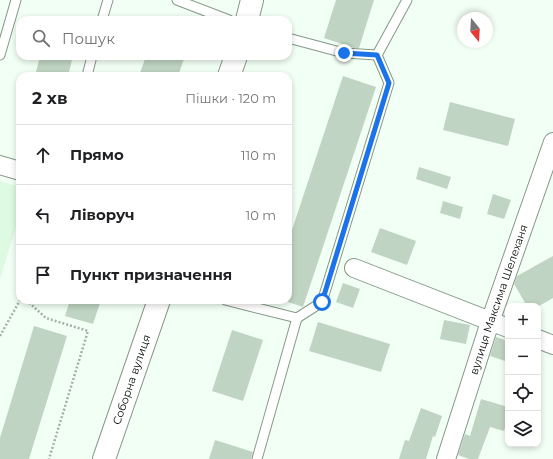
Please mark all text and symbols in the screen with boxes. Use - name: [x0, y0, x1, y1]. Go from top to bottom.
- north arrow: [457, 12, 493, 48]
- search box: [16, 16, 292, 60]
- icon: search: [30, 27, 52, 49]
- text: Пошук: [62, 29, 115, 48]
- route end: [335, 44, 353, 62]
- text: 2 хв: [32, 88, 67, 108]
- text: Пішки · 120 m: [185, 90, 276, 106]
- icon: ahead: [32, 144, 54, 166]
- text: Прямо: [70, 145, 124, 164]
- text: 110 m: [241, 147, 276, 163]
- icon: left: [32, 204, 54, 226]
- text: Ліворуч: [70, 205, 135, 224]
- text: 10 m: [246, 207, 276, 223]
- street label: вулиця Максима Шелеханя: [467, 222, 531, 376]
- icon: arrive: [32, 264, 54, 286]
- text: Пункт призначення: [70, 265, 232, 284]
- route start: [313, 293, 331, 311]
- map controls: [505, 303, 541, 447]
- button: +: [505, 303, 541, 339]
- street label: Соборна вулиця: [109, 333, 154, 427]
- button: −: [505, 339, 541, 375]
- button: locate: [505, 375, 541, 411]
- button: layers: [505, 411, 541, 447]

